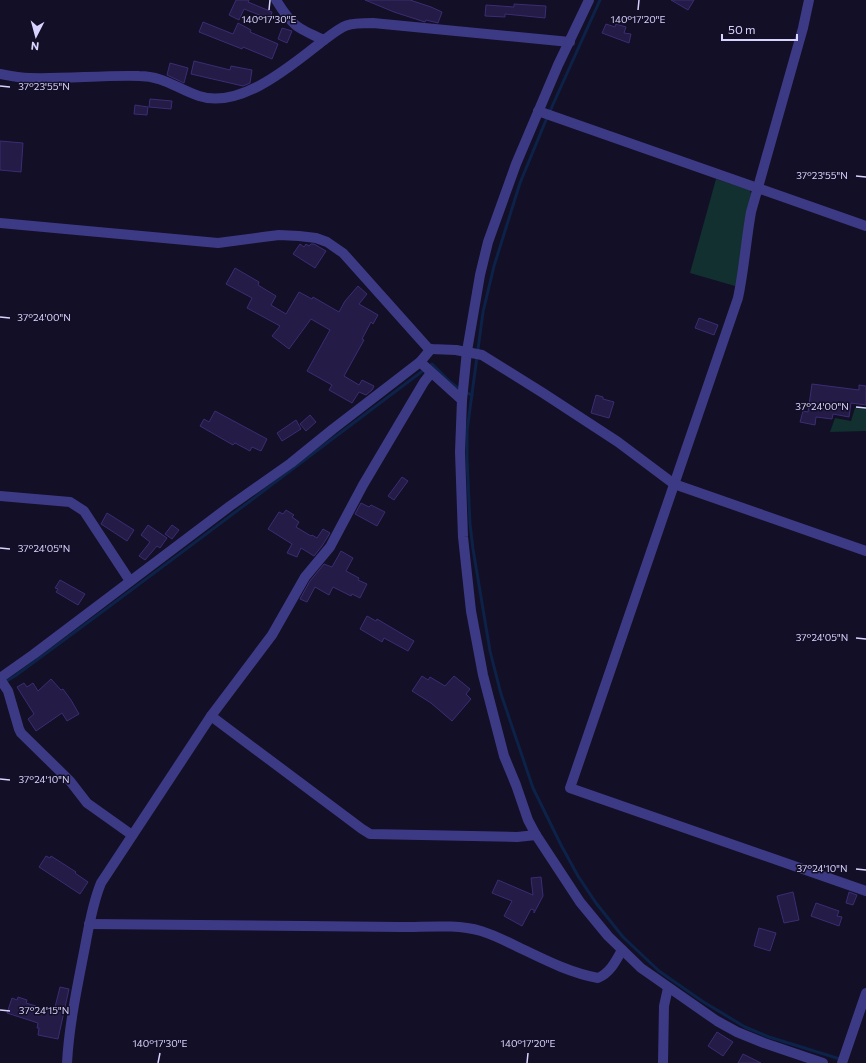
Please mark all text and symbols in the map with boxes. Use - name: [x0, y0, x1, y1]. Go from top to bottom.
- text: 140°17'30"E: [242, 13, 297, 25]
- text: 140°17'20"E: [611, 13, 665, 25]
- north arrow: [16, 16, 56, 56]
- scale bar: [722, 16, 797, 42]
- text: 50 m: [728, 22, 756, 36]
- text: N: [30, 40, 40, 53]
- text: 37°23'55"N: [18, 80, 70, 92]
- text: 37°23'55"N: [796, 169, 848, 181]
- text: 37°24'00"N: [17, 311, 71, 323]
- text: 37°24'00"N: [795, 400, 849, 412]
- text: 37°24'05"N: [18, 542, 70, 554]
- text: 37°24'05"N: [796, 631, 848, 643]
- text: 37°24'10"N: [18, 773, 70, 785]
- text: 37°24'10"N: [796, 862, 848, 874]
- text: 37°24'15"N: [19, 1004, 69, 1016]
- text: 140°17'30"E: [133, 1037, 188, 1049]
- text: 140°17'20"E: [501, 1037, 555, 1049]

